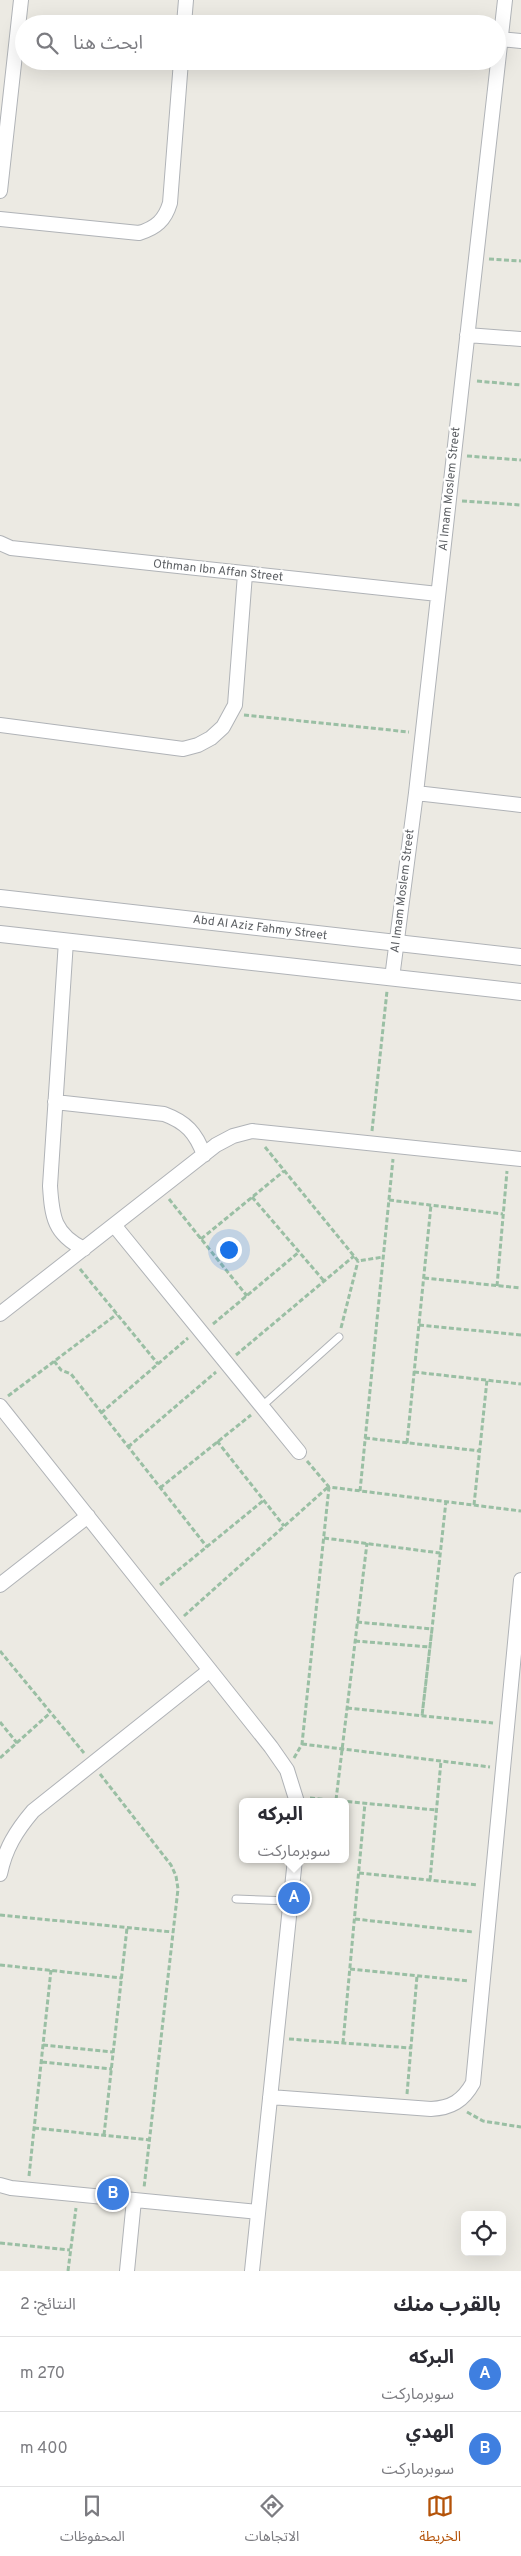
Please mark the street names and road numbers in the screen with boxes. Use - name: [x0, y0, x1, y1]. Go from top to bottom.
- street label: Al Imam Moslem Street: [436, 426, 464, 552]
- street label: Othman Ibn Affan Street: [152, 556, 284, 586]
- street label: Al Imam Moslem Street: [387, 828, 419, 954]
- street label: Abd Al Aziz Fahmy Street: [192, 912, 328, 944]

